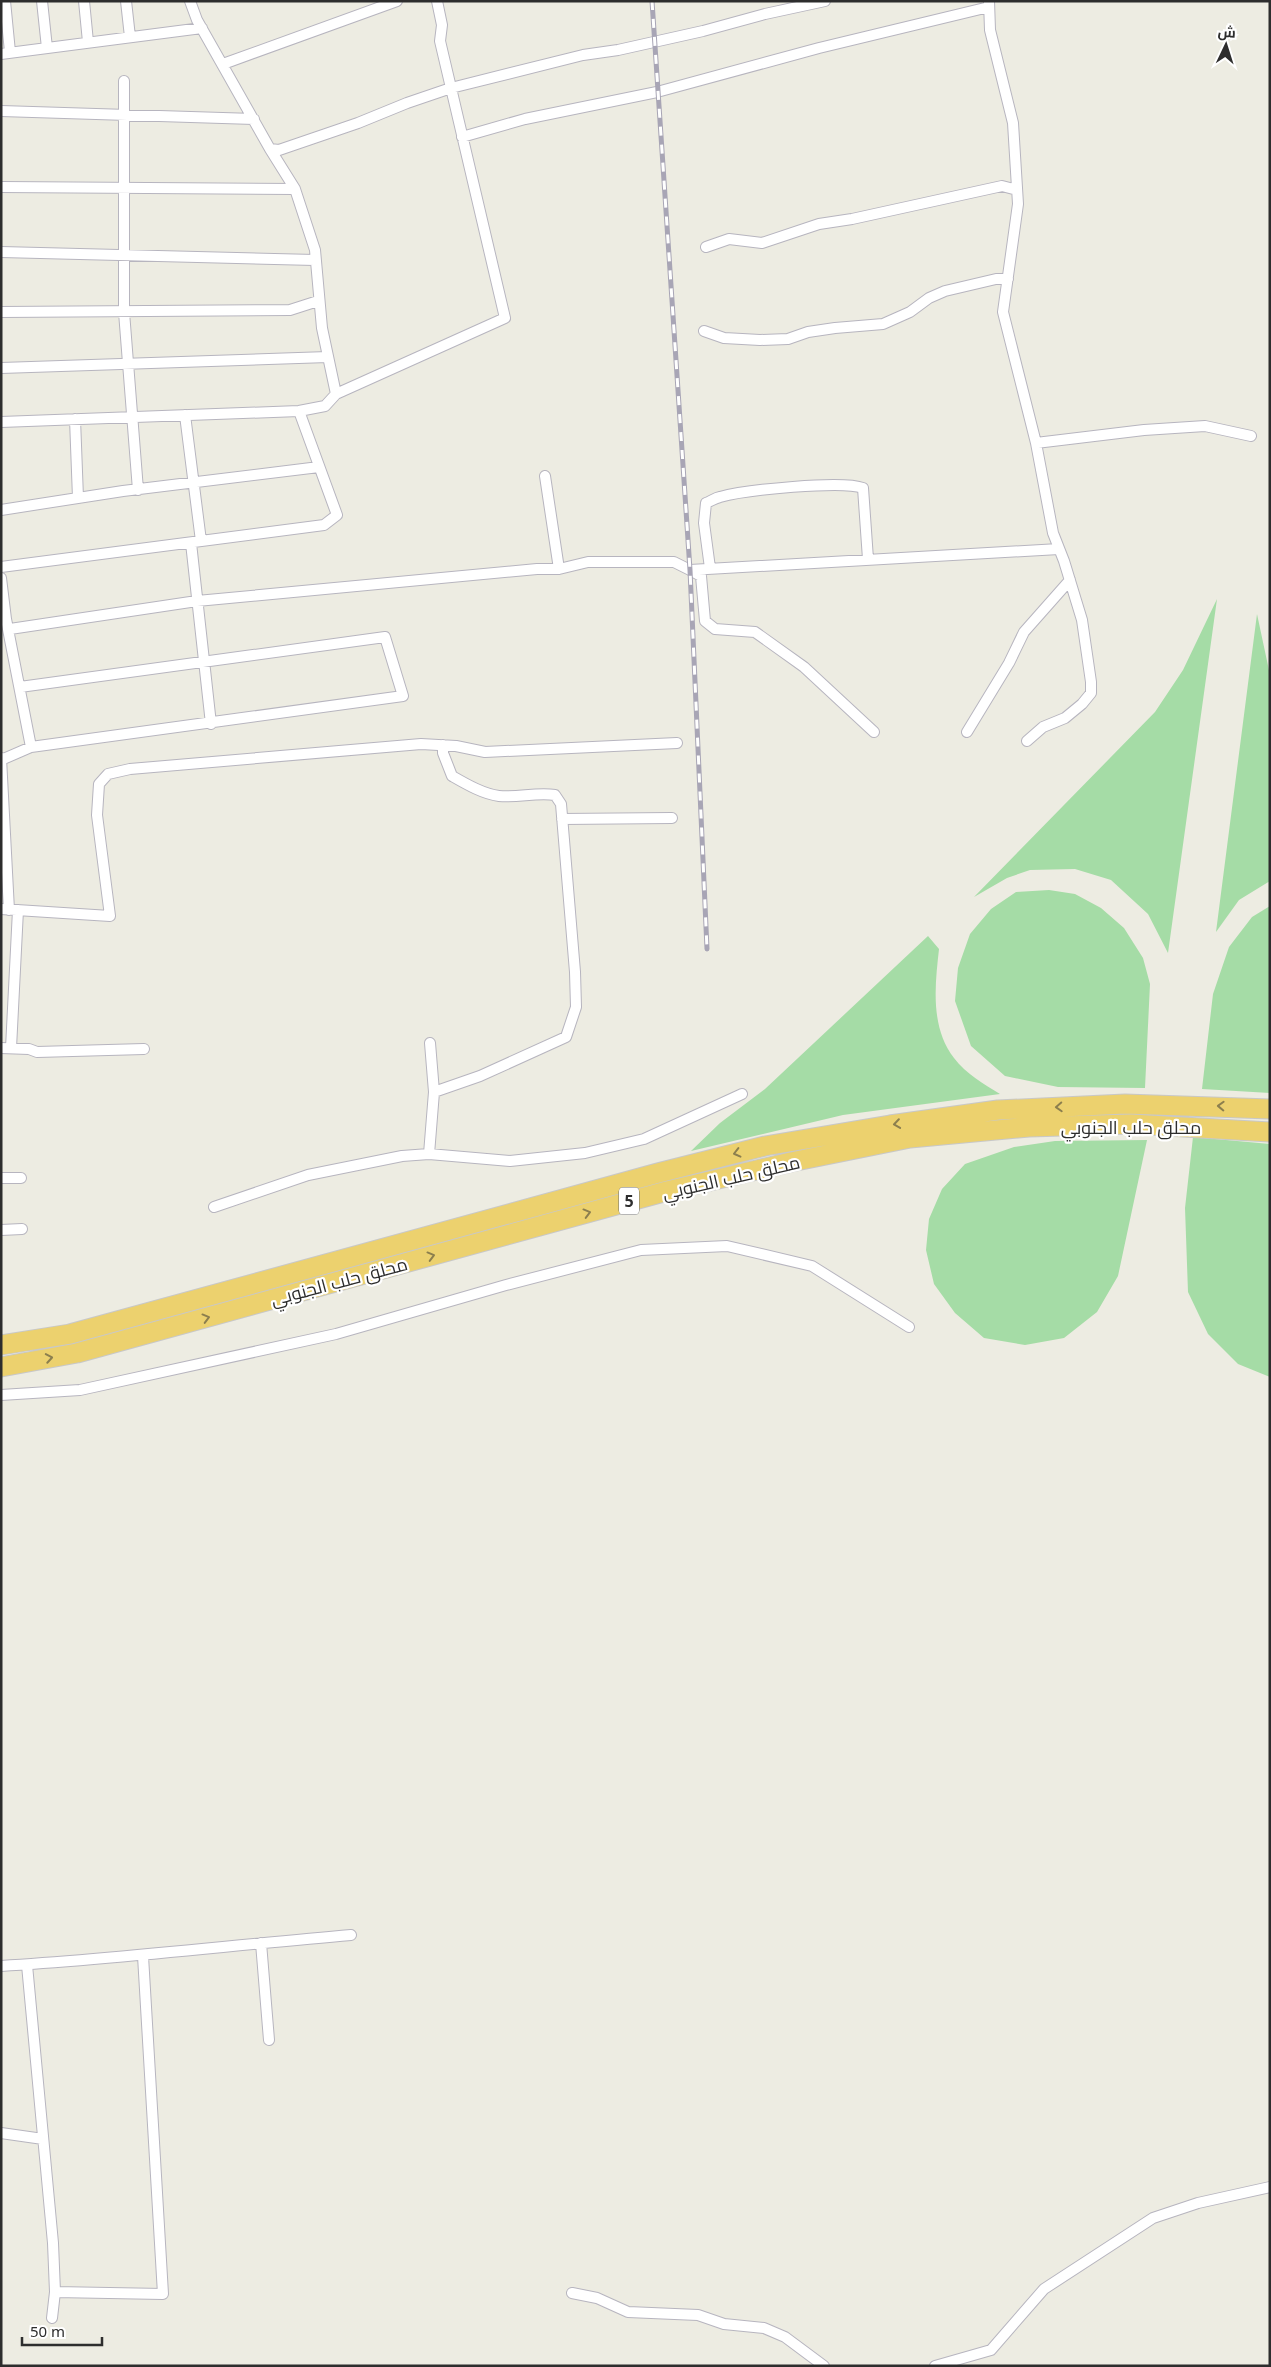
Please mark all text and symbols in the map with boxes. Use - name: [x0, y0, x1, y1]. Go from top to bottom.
- north arrow: [1201, 20, 1251, 70]
- text: ش: [1217, 21, 1237, 42]
- one-way arrow: [1217, 1100, 1225, 1111]
- one-way arrow: [1054, 1101, 1062, 1112]
- street label: محلق حلب الجنوبي: [1061, 1115, 1201, 1142]
- one-way arrow: [893, 1118, 902, 1128]
- one-way arrow: [734, 1147, 742, 1157]
- street label: محلق حلب الجنوبي: [660, 1149, 803, 1207]
- road number: 5: [619, 1188, 639, 1214]
- one-way arrow: [583, 1208, 591, 1218]
- street label: محلق حلب الجنوبي: [268, 1251, 411, 1314]
- one-way arrow: [426, 1251, 435, 1262]
- one-way arrow: [202, 1313, 210, 1323]
- one-way arrow: [45, 1354, 54, 1364]
- scale bar: [22, 2314, 102, 2346]
- text: 50 m: [30, 2321, 65, 2341]

